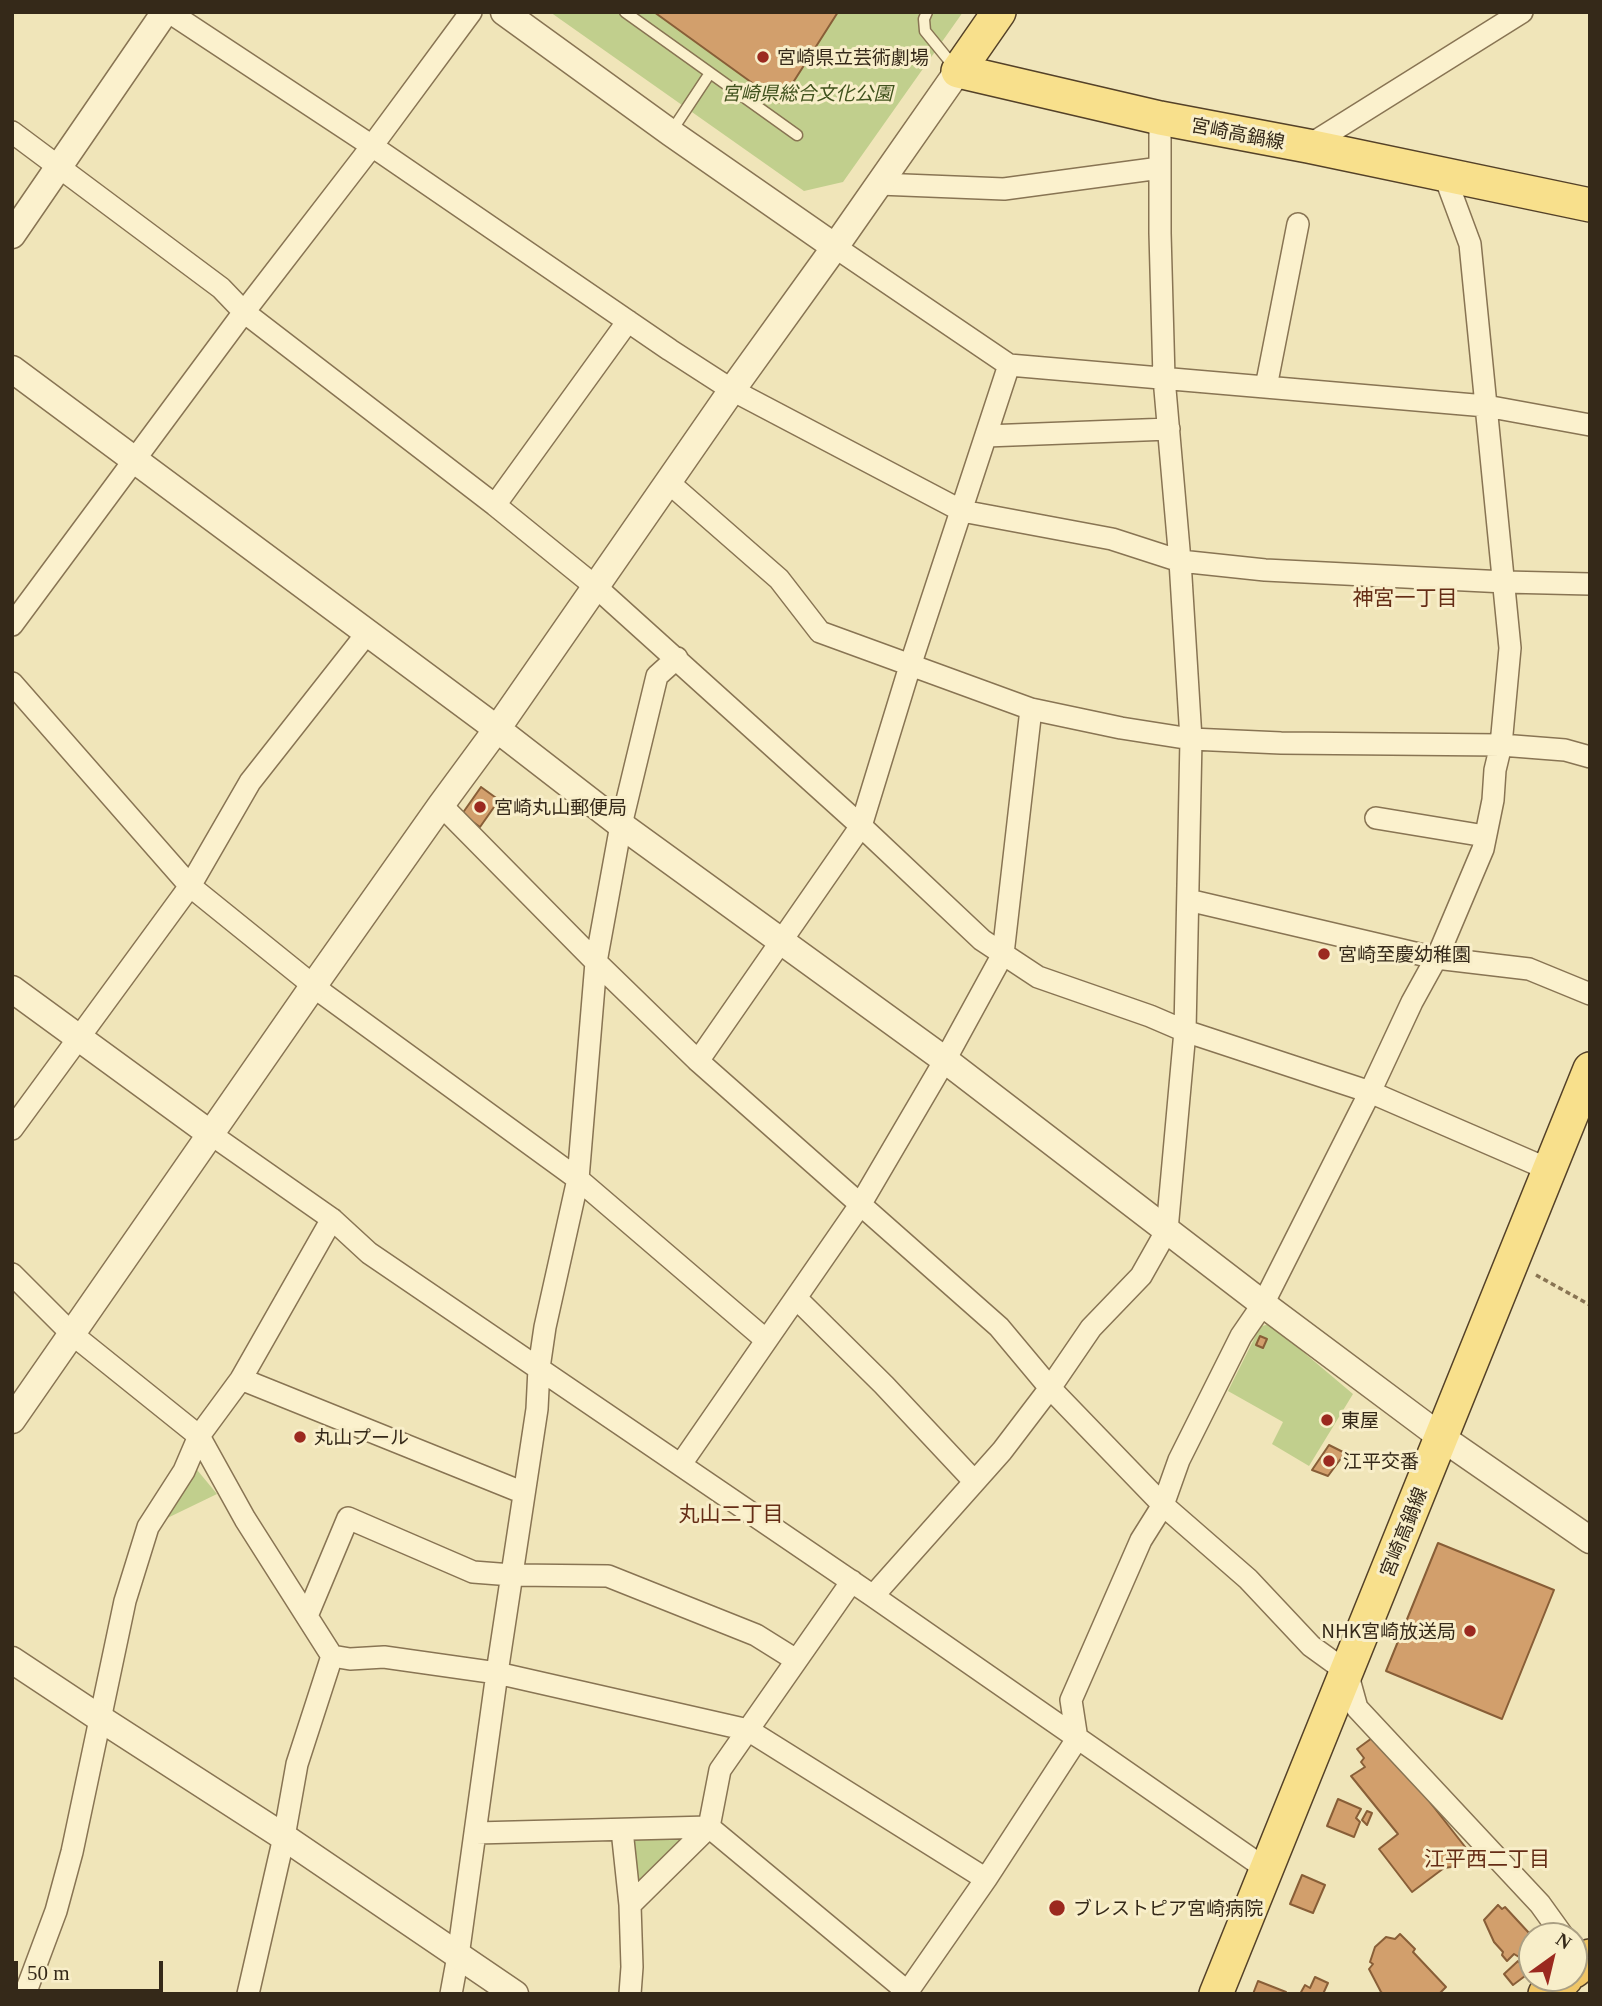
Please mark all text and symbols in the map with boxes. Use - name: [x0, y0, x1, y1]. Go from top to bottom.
- place label: 宮崎県立芸術劇場: [777, 46, 929, 68]
- marker: 宮崎県立芸術劇場: [755, 49, 771, 65]
- park label: 宮崎県総合文化公園: [722, 82, 892, 104]
- street label: 宮崎高鍋線: [1189, 113, 1287, 153]
- district label: 神宮一丁目: [1353, 584, 1457, 610]
- place label: 宮崎丸山郵便局: [494, 796, 627, 818]
- marker: 宮崎丸山郵便局: [472, 799, 488, 815]
- place label: 宮崎至慶幼稚園: [1338, 943, 1471, 965]
- marker: 宮崎至慶幼稚園: [1316, 946, 1332, 962]
- place label: 東屋: [1341, 1409, 1379, 1431]
- marker: 東屋: [1319, 1412, 1335, 1428]
- place label: 丸山プール: [314, 1426, 409, 1448]
- marker: 丸山プール: [292, 1429, 308, 1445]
- place label: 江平交番: [1343, 1450, 1419, 1472]
- marker: 江平交番: [1321, 1453, 1337, 1469]
- street label: 宮崎高鍋線: [1375, 1484, 1431, 1580]
- district label: 丸山二丁目: [679, 1500, 783, 1526]
- place label: NHK宮崎放送局: [1321, 1620, 1456, 1642]
- marker: NHK宮崎放送局: [1462, 1623, 1478, 1639]
- district label: 江平西二丁目: [1424, 1845, 1550, 1871]
- place label: ブレストピア宮崎病院: [1073, 1897, 1263, 1919]
- marker: ブレストピア宮崎病院: [1047, 1898, 1067, 1918]
- north arrow: [1518, 1922, 1588, 1992]
- text: N: [1552, 1928, 1575, 1953]
- scale bar: [18, 1946, 166, 1990]
- text: 50 m: [27, 1961, 70, 1985]

